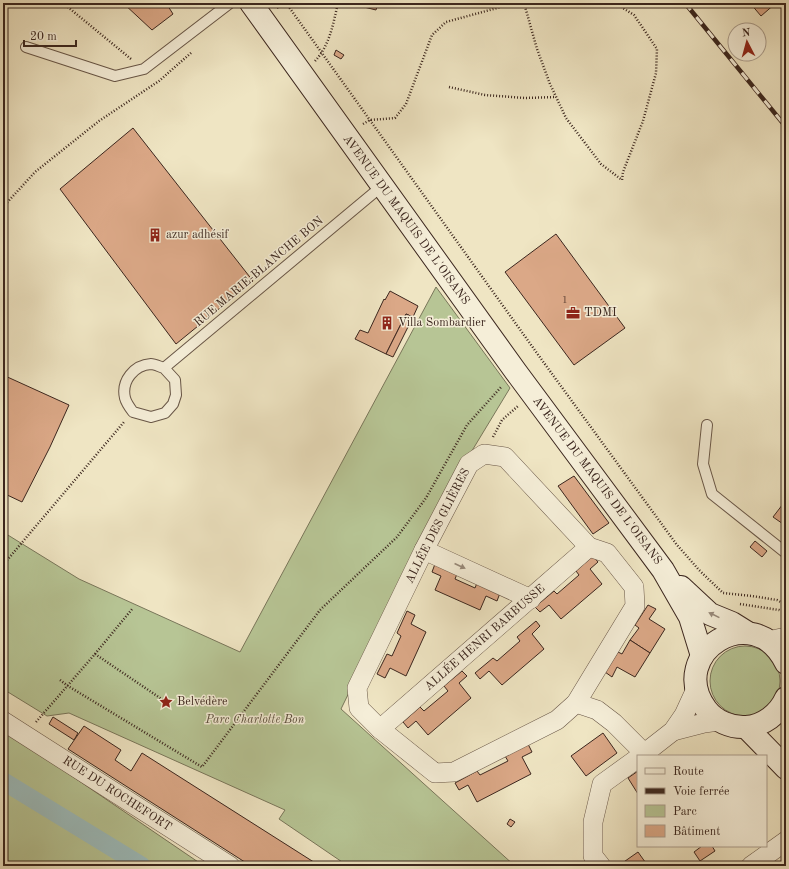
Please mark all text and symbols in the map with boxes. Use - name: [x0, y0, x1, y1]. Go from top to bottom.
- scale bar: [24, 22, 76, 48]
- north arrow: [727, 22, 767, 62]
- text: N: [741, 28, 751, 39]
- text: 20 m: [30, 31, 57, 43]
- street label: AVENUE DU MAQUIS DE L'OISANS: [340, 133, 472, 307]
- street label: RUE MARIE-BLANCHE BON: [192, 215, 326, 329]
- building icon: azur adhésif: [147, 227, 163, 243]
- place label: azur adhésif: [166, 229, 230, 241]
- house number: 1: [562, 295, 568, 305]
- office icon: TDMI: [565, 305, 581, 321]
- place label: TDMI: [584, 307, 617, 319]
- building icon: Villa Sombardier: [379, 315, 395, 331]
- place label: Villa Sombardier: [398, 317, 486, 329]
- street label: AVENUE DU MAQUIS DE L'OISANS: [530, 395, 664, 567]
- street label: ALLÉE DES GLIÈRES: [401, 465, 472, 586]
- one-way arrow: [454, 563, 465, 569]
- street label: ALLÉE HENRI BARBUSSE: [421, 580, 547, 693]
- one-way arrow: [708, 612, 719, 618]
- place icon: Belvédère: [158, 694, 174, 710]
- place label: Belvédère: [177, 696, 228, 708]
- park label: Parc Charlotte Bon: [205, 714, 305, 726]
- street label: RUE DU ROCHEFORT: [60, 754, 174, 834]
- legend: [637, 755, 767, 847]
- text: Route: [673, 766, 704, 778]
- text: Voie ferrée: [673, 786, 730, 798]
- text: Parc: [673, 806, 697, 818]
- text: Bâtiment: [673, 826, 720, 838]

